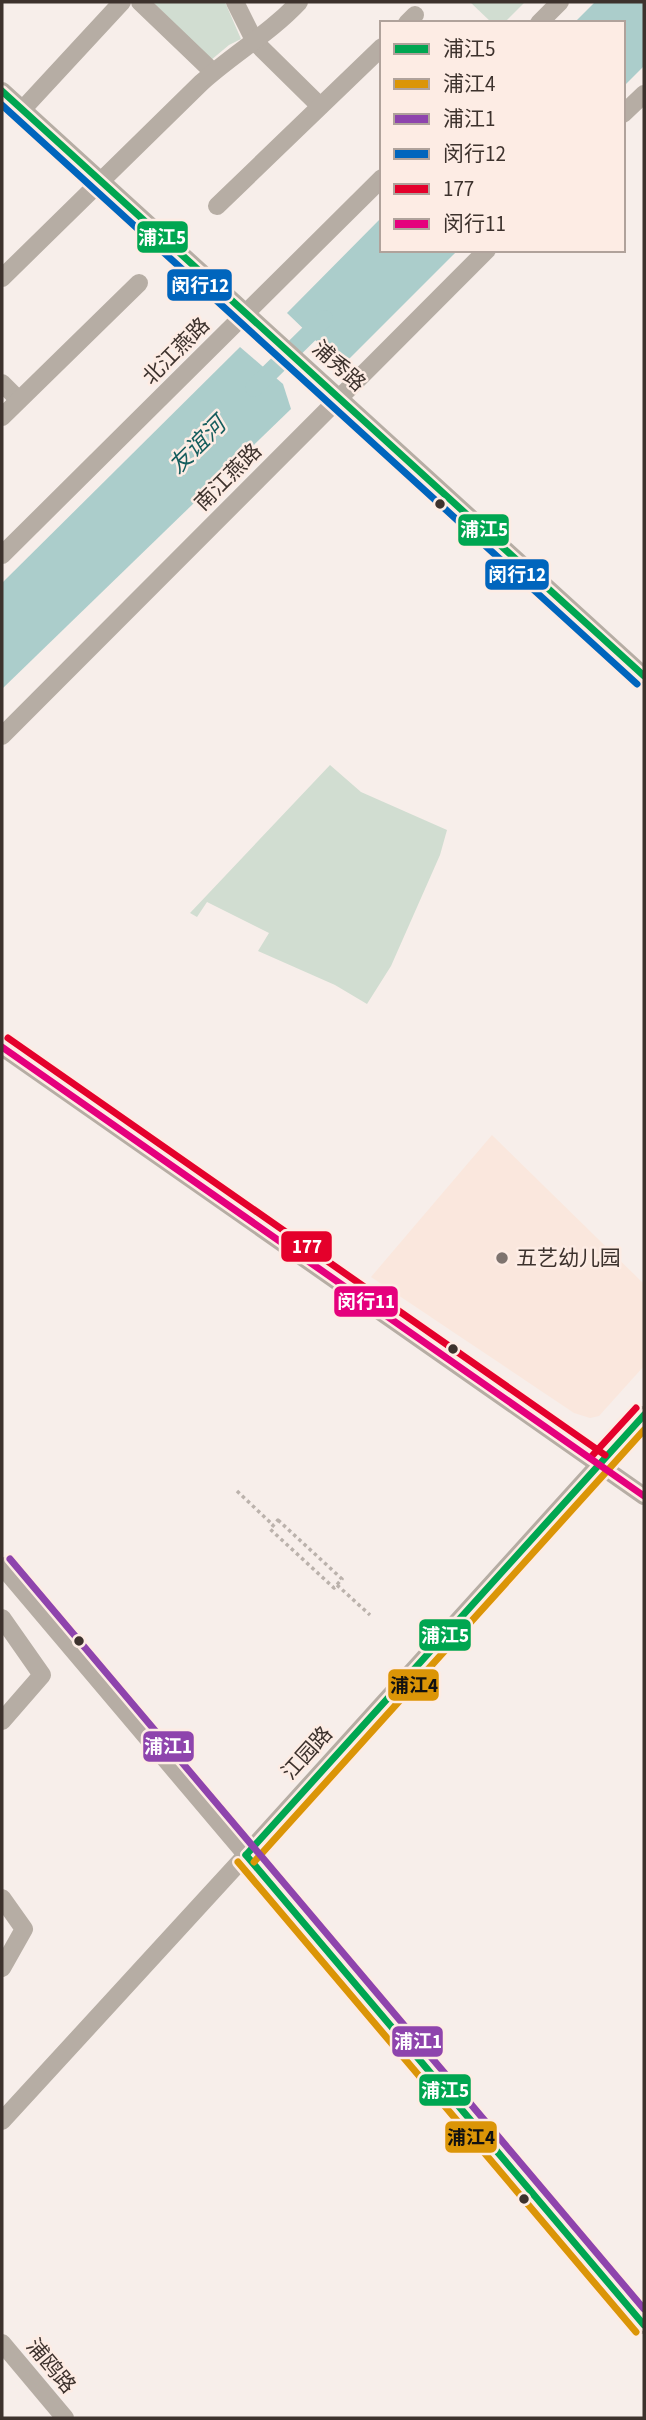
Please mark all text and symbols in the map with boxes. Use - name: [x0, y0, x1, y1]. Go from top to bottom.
- legend: [380, 21, 625, 252]
- text: 浦江5: [443, 34, 495, 64]
- text: 浦江4: [443, 69, 495, 99]
- text: 浦江1: [443, 104, 495, 134]
- text: 闵行12: [443, 139, 506, 169]
- text: 177: [443, 174, 474, 204]
- text: 闵行11: [443, 209, 506, 239]
- line badge: 浦江5: [136, 220, 189, 254]
- text: 浦江5: [138, 225, 186, 252]
- line badge: 闵行12: [166, 268, 233, 302]
- text: 闵行12: [171, 273, 229, 300]
- street label: 北江燕路: [136, 311, 216, 391]
- street label: 浦秀路: [306, 334, 372, 398]
- water label: 友谊河: [161, 406, 236, 481]
- street label: 南江燕路: [188, 437, 268, 517]
- unlabelled marker: [433, 497, 447, 511]
- line badge: 浦江5: [457, 513, 510, 547]
- text: 浦江5: [460, 517, 508, 544]
- line badge: 闵行12: [484, 558, 550, 591]
- text: 闵行12: [488, 562, 546, 589]
- line badge: 177: [280, 1230, 333, 1263]
- text: 177: [292, 1234, 322, 1261]
- place label: 五艺幼儿园: [516, 1243, 621, 1273]
- marker: 五艺幼儿园: [494, 1250, 510, 1266]
- line badge: 闵行11: [333, 1285, 399, 1318]
- text: 闵行11: [337, 1289, 395, 1316]
- unlabelled marker: [446, 1342, 460, 1356]
- line badge: 浦江5: [418, 1618, 472, 1652]
- text: 浦江5: [421, 1623, 469, 1650]
- unlabelled marker: [72, 1634, 86, 1648]
- line badge: 浦江4: [387, 1668, 440, 1702]
- text: 浦江4: [390, 1673, 438, 1700]
- street label: 江园路: [275, 1720, 339, 1786]
- line badge: 浦江1: [142, 1730, 195, 1763]
- text: 浦江1: [144, 1734, 192, 1761]
- line badge: 浦江1: [391, 2025, 444, 2058]
- text: 浦江1: [394, 2029, 442, 2056]
- line badge: 浦江5: [418, 2073, 472, 2107]
- text: 浦江5: [421, 2078, 469, 2105]
- line badge: 浦江4: [444, 2120, 498, 2154]
- text: 浦江4: [447, 2125, 495, 2152]
- unlabelled marker: [517, 2192, 531, 2206]
- street label: 浦鸥路: [19, 2332, 83, 2400]

